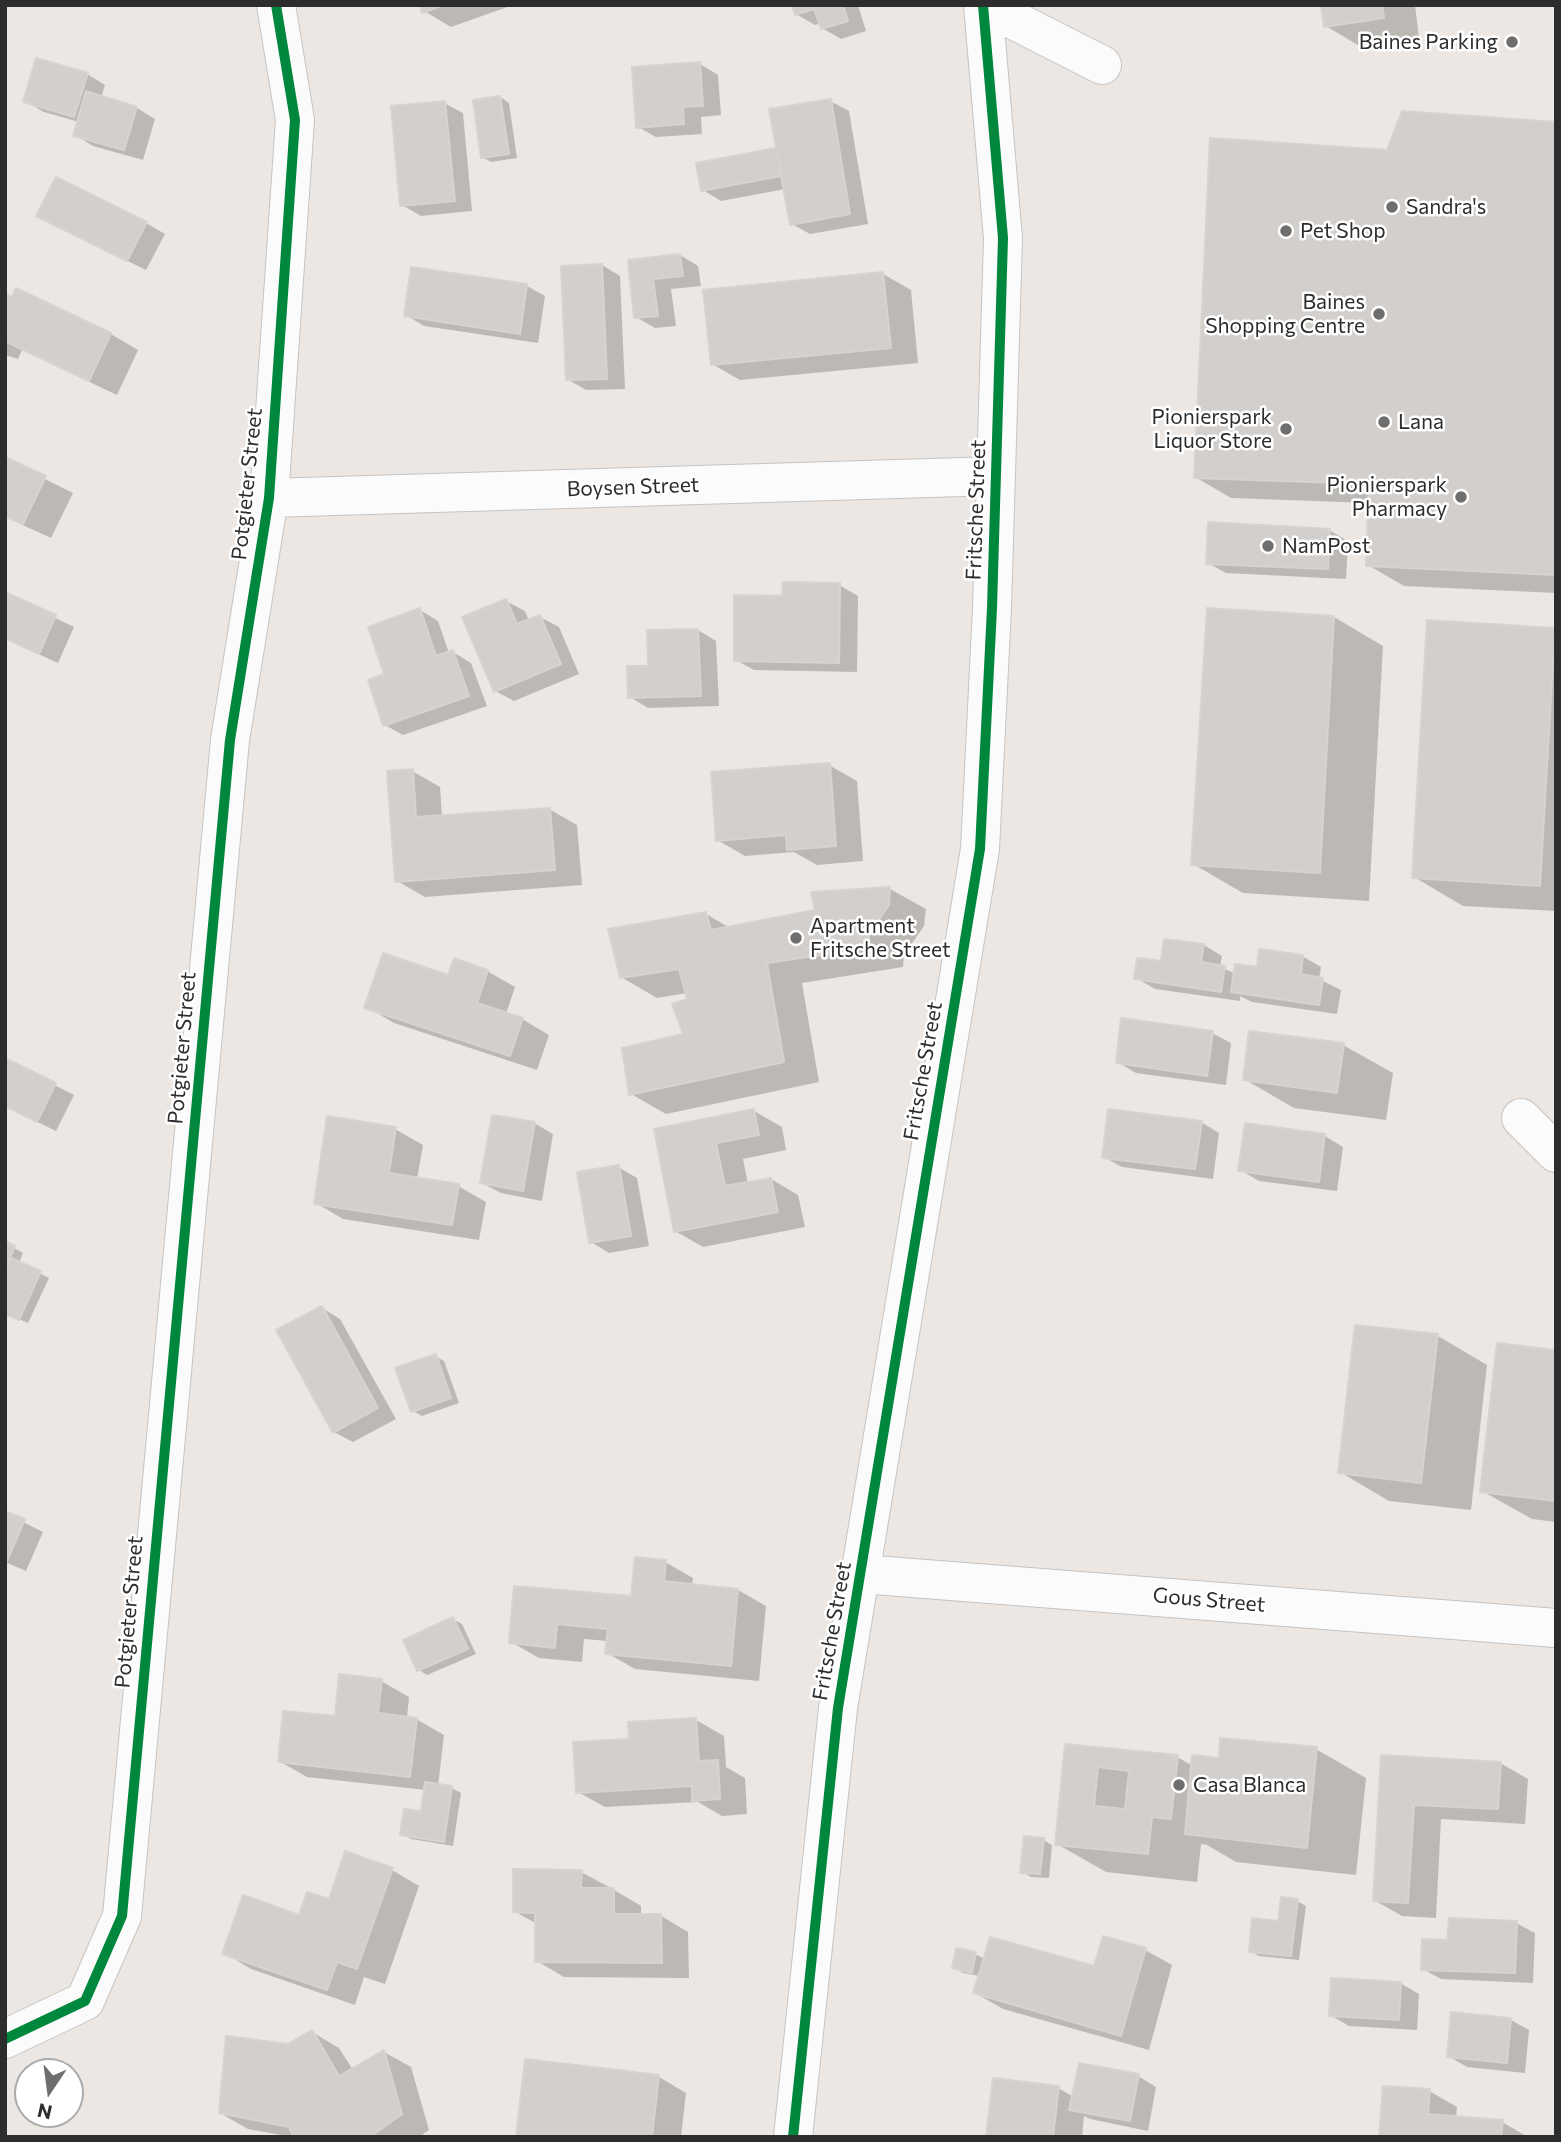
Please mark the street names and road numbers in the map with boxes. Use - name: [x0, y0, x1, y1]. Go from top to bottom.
- street label: Potgieter Street: [226, 407, 268, 561]
- street label: Fritsche Street: [961, 439, 991, 581]
- street label: Boysen Street: [566, 472, 700, 502]
- street label: Potgieter Street: [163, 971, 201, 1125]
- street label: Fritsche Street: [898, 1000, 948, 1142]
- street label: Potgieter Street: [110, 1535, 148, 1689]
- street label: Fritsche Street: [807, 1560, 857, 1702]
- street label: Gous Street: [1152, 1583, 1266, 1617]

